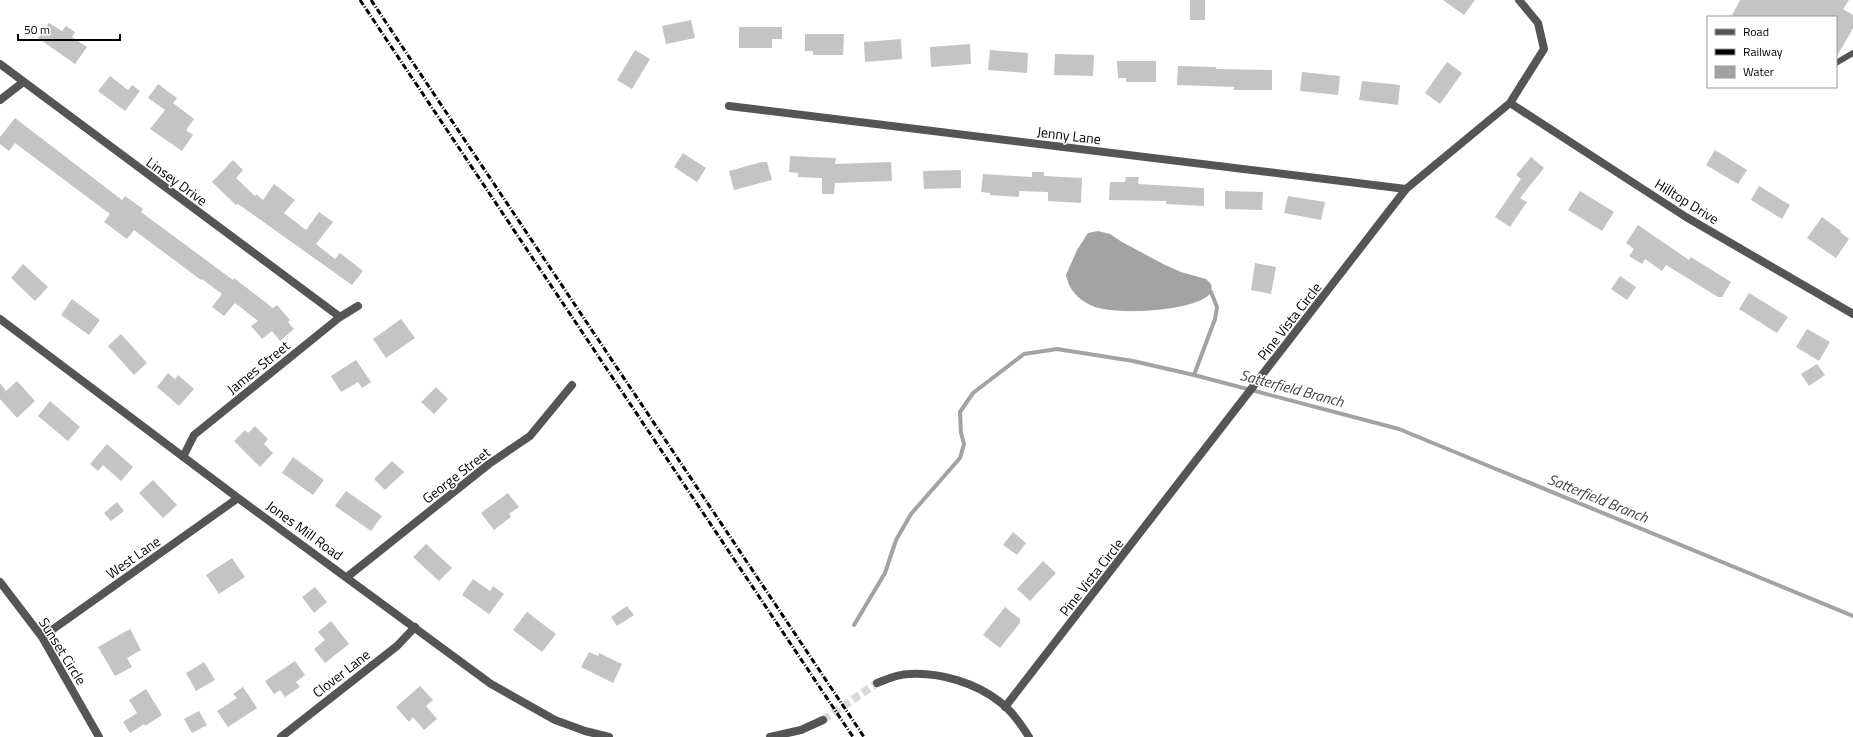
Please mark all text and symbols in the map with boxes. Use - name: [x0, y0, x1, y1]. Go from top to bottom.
- scale bar: [18, 16, 120, 42]
- legend: [1707, 16, 1837, 88]
- text: 50 m: [24, 20, 50, 39]
- text: Road: [1743, 22, 1769, 41]
- text: Railway: [1743, 42, 1783, 61]
- text: Water: [1743, 62, 1774, 81]
- street label: Jenny Lane: [1036, 121, 1102, 149]
- street label: Linsey Drive: [142, 152, 212, 210]
- street label: Hilltop Drive: [1651, 173, 1723, 229]
- street label: Pine Vista Circle: [1252, 278, 1326, 364]
- street label: James Street: [222, 335, 294, 399]
- water label: Satterfield Branch: [1238, 363, 1347, 413]
- street label: George Street: [418, 442, 495, 508]
- water label: Satterfield Branch: [1544, 467, 1652, 529]
- street label: Jones Mill Road: [262, 495, 348, 565]
- street label: West Lane: [102, 531, 164, 583]
- street label: Pine Vista Circle: [1054, 534, 1128, 620]
- street label: Sunset Circle: [34, 613, 92, 689]
- street label: Clover Lane: [308, 644, 374, 702]

